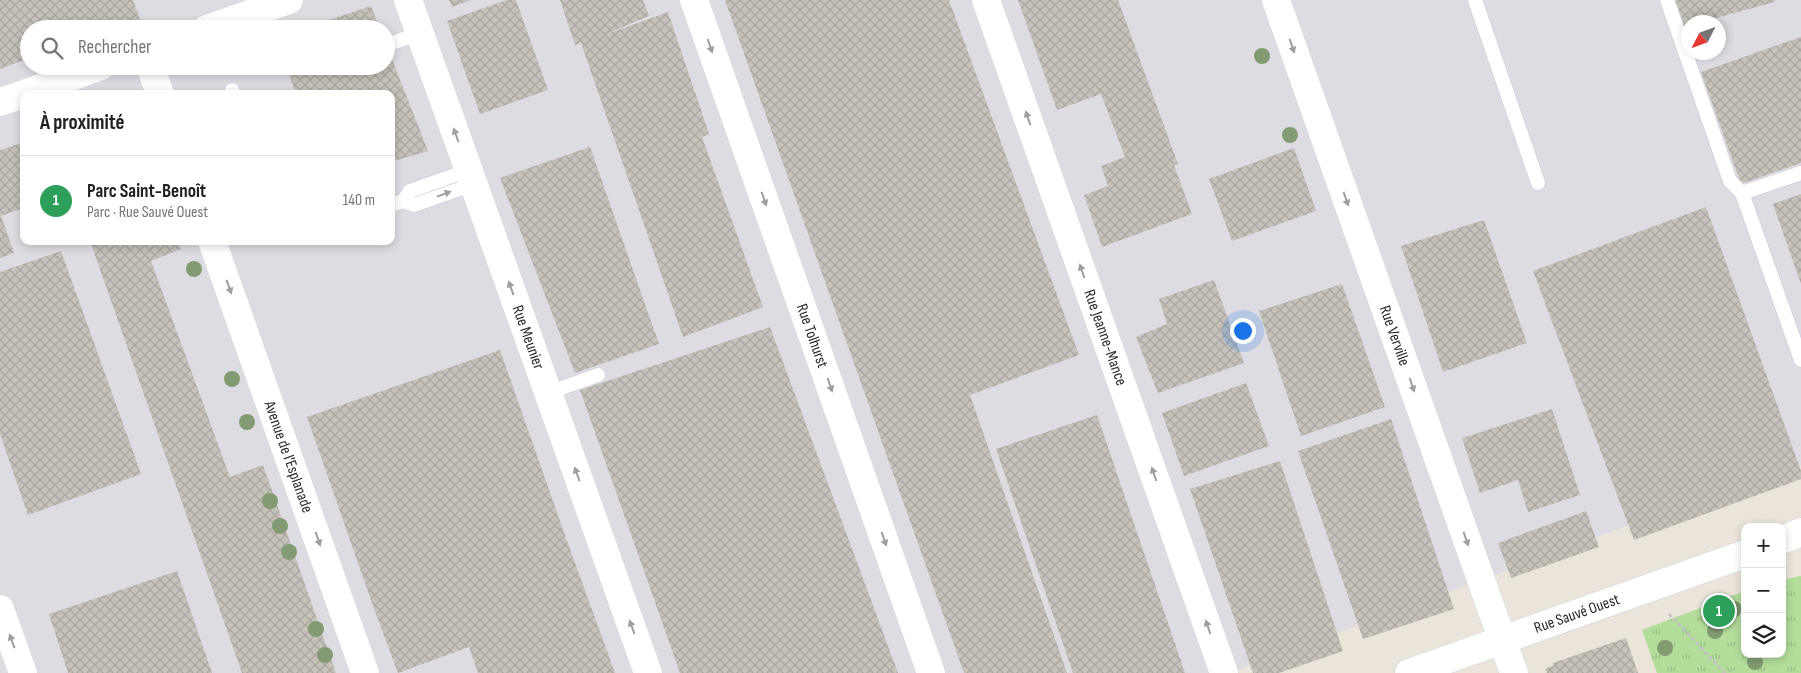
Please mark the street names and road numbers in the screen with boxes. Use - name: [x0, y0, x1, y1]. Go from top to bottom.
- street label: Rue Jeanne-Mance: [1080, 287, 1131, 388]
- street label: Rue Tolhurst: [792, 301, 832, 371]
- street label: Rue Meunier: [508, 303, 549, 372]
- street label: Rue Verville: [1375, 303, 1414, 368]
- street label: Avenue de l'Esplanade: [260, 398, 317, 515]
- street label: Rue Sauvé Ouest: [1531, 590, 1622, 637]

